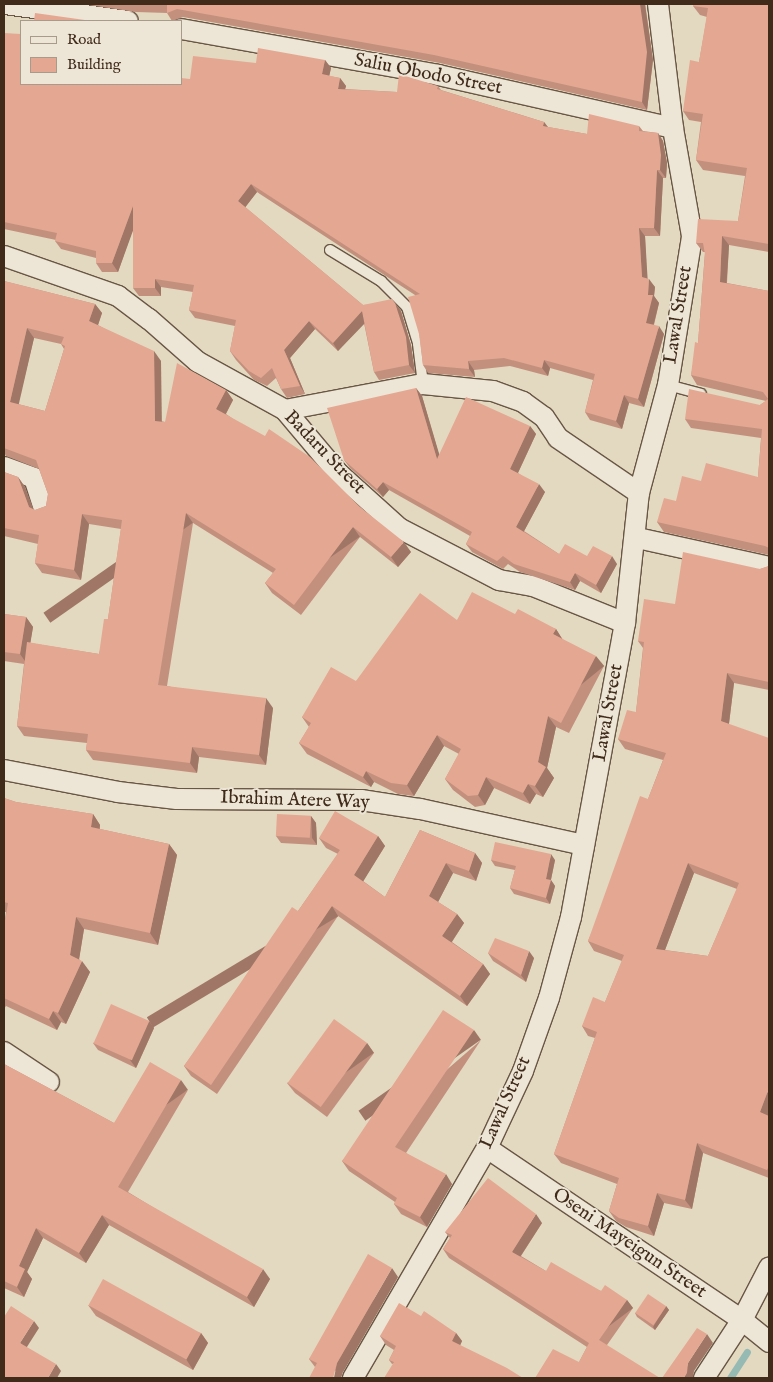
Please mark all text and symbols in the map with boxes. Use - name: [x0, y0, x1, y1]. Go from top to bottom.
- legend: [20, 20, 182, 85]
- text: Road: [67, 30, 101, 49]
- street label: Saliu Obodo Street: [352, 49, 504, 101]
- text: Building: [67, 55, 121, 74]
- street label: Lawal Street: [660, 264, 698, 366]
- street label: Badaru Street: [279, 406, 369, 500]
- street label: Lawal Street: [589, 662, 629, 764]
- street label: Ibrahim Atere Way: [220, 787, 370, 815]
- street label: Lawal Street: [476, 1053, 536, 1153]
- street label: Oseni Mayeigun Street: [548, 1184, 710, 1304]

